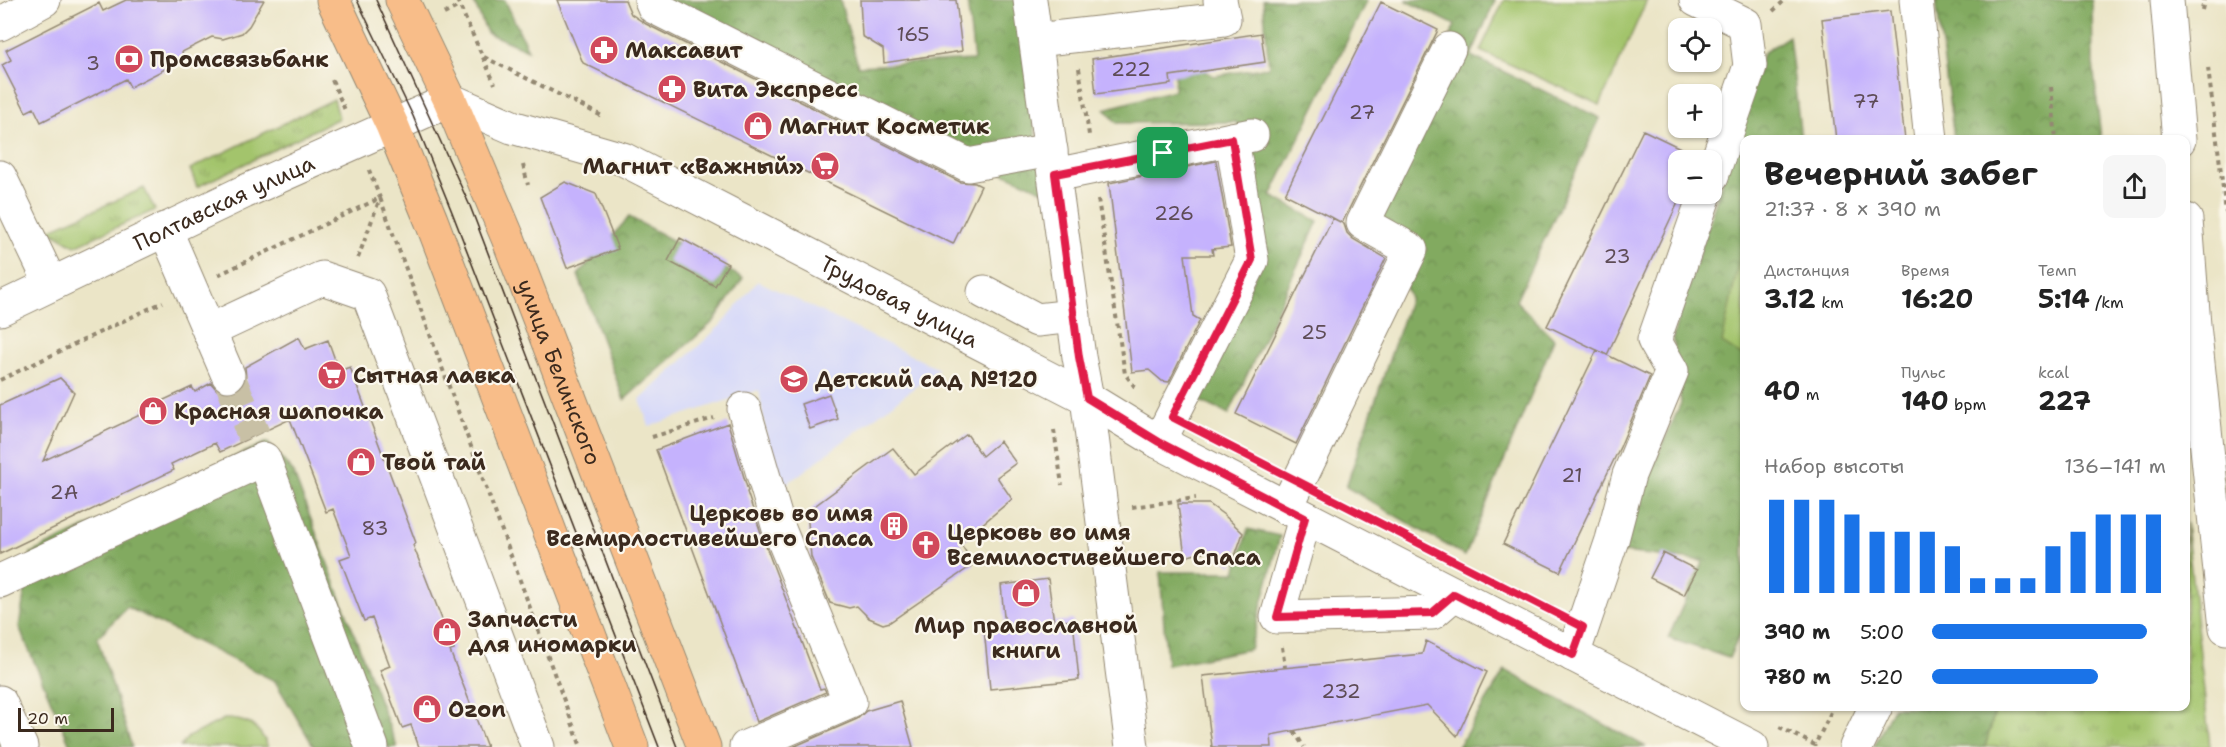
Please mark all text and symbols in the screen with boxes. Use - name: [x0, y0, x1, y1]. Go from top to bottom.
- map controls: [1668, 18, 1722, 204]
- button: locate: [1668, 18, 1722, 72]
- house number: 165: [896, 21, 930, 47]
- pharmacy icon: Максавит: [588, 34, 620, 66]
- place label: Максавит: [625, 36, 744, 65]
- bank icon: Промсвязьбанк: [113, 43, 145, 75]
- place label: Промсвязьбанк: [150, 45, 329, 74]
- house number: 3: [86, 50, 100, 76]
- house number: 222: [1111, 56, 1151, 82]
- pharmacy icon: Вита Экспресс: [656, 73, 688, 105]
- place label: Вита Экспресс: [693, 75, 858, 104]
- button: +: [1668, 84, 1722, 138]
- house number: 77: [1853, 88, 1879, 114]
- house number: 27: [1349, 99, 1375, 125]
- shop icon: Магнит Косметик: [742, 110, 774, 142]
- place label: Магнит Косметик: [779, 112, 990, 141]
- pin: [1137, 127, 1188, 178]
- icon: arrive: [1146, 136, 1179, 169]
- street label: Полтавская улица: [129, 148, 320, 258]
- supermarket icon: Магнит «Важный»: [809, 150, 841, 182]
- button: −: [1668, 150, 1722, 204]
- text: Вечерний забег: [1764, 151, 2038, 196]
- place label: Магнит «Важный»: [582, 152, 804, 181]
- button: share: [2103, 155, 2166, 218]
- text: 21:37 · 8 × 390 m: [1764, 196, 1941, 222]
- house number: 226: [1154, 200, 1194, 226]
- house number: 23: [1604, 243, 1630, 269]
- street label: Трудовая улица: [815, 249, 983, 355]
- text: Дистанция: [1764, 260, 1850, 281]
- text: Время: [1901, 260, 1950, 281]
- text: Темп: [2038, 260, 2077, 281]
- street label: улица Белинского: [510, 275, 608, 469]
- text: 3.12: [1764, 281, 1816, 316]
- text: 16:20: [1901, 281, 1974, 316]
- text: 5:14: [2038, 281, 2090, 316]
- text: km: [1816, 292, 1844, 313]
- text: /km: [2090, 292, 2124, 313]
- house number: 25: [1301, 319, 1327, 345]
- supermarket icon: Сытная лавка: [316, 359, 348, 391]
- place label: Сытная лавка: [353, 361, 516, 390]
- text: Пульс: [1901, 362, 1946, 383]
- text: kcal: [2038, 362, 2069, 383]
- school or university icon: Детский сад №120: [778, 363, 810, 395]
- place label: Детский сад №120: [815, 365, 1038, 394]
- text: 40: [1764, 373, 1800, 408]
- text: 140: [1901, 383, 1949, 418]
- text: 227: [2038, 383, 2091, 418]
- text: m: [1800, 384, 1820, 405]
- text: bpm: [1949, 394, 1986, 415]
- shop icon: Красная шапочка: [137, 395, 169, 427]
- place label: Красная шапочка: [174, 397, 384, 426]
- shop icon: Твой тай: [345, 446, 377, 478]
- place label: Твой тай: [382, 448, 486, 477]
- text: Набор высоты: [1764, 453, 1904, 479]
- text: 136–141 m: [2064, 453, 2166, 479]
- house number: 21: [1561, 462, 1583, 488]
- house number: 2А: [50, 479, 78, 505]
- place label: Церковь во имя Всемирлостивейшего Спаса: [546, 499, 873, 553]
- building icon: Церковь во имя Всемирлостивейшего Спаса: [878, 510, 910, 542]
- house number: 83: [362, 515, 388, 541]
- place label: Церковь во имя Всемилостивейшего Спаса: [947, 518, 1261, 572]
- church icon: Церковь во имя Всемилостивейшего Спаса: [910, 529, 942, 561]
- shop icon: Мир православной книги: [1010, 577, 1042, 609]
- place label: Запчасти для иномарки: [468, 605, 637, 659]
- place label: Мир православной книги: [914, 611, 1138, 665]
- shop icon: Запчасти для иномарки: [431, 616, 463, 648]
- text: 390 m: [1764, 619, 1830, 645]
- text: 5:00: [1860, 619, 1904, 645]
- text: 780 m: [1764, 664, 1831, 690]
- text: 5:20: [1860, 664, 1903, 690]
- house number: 232: [1321, 678, 1361, 704]
- shop icon: Ozon: [411, 693, 443, 725]
- place label: Ozon: [448, 695, 506, 724]
- scale bar: [18, 705, 114, 732]
- text: 20 m: [27, 708, 68, 729]

